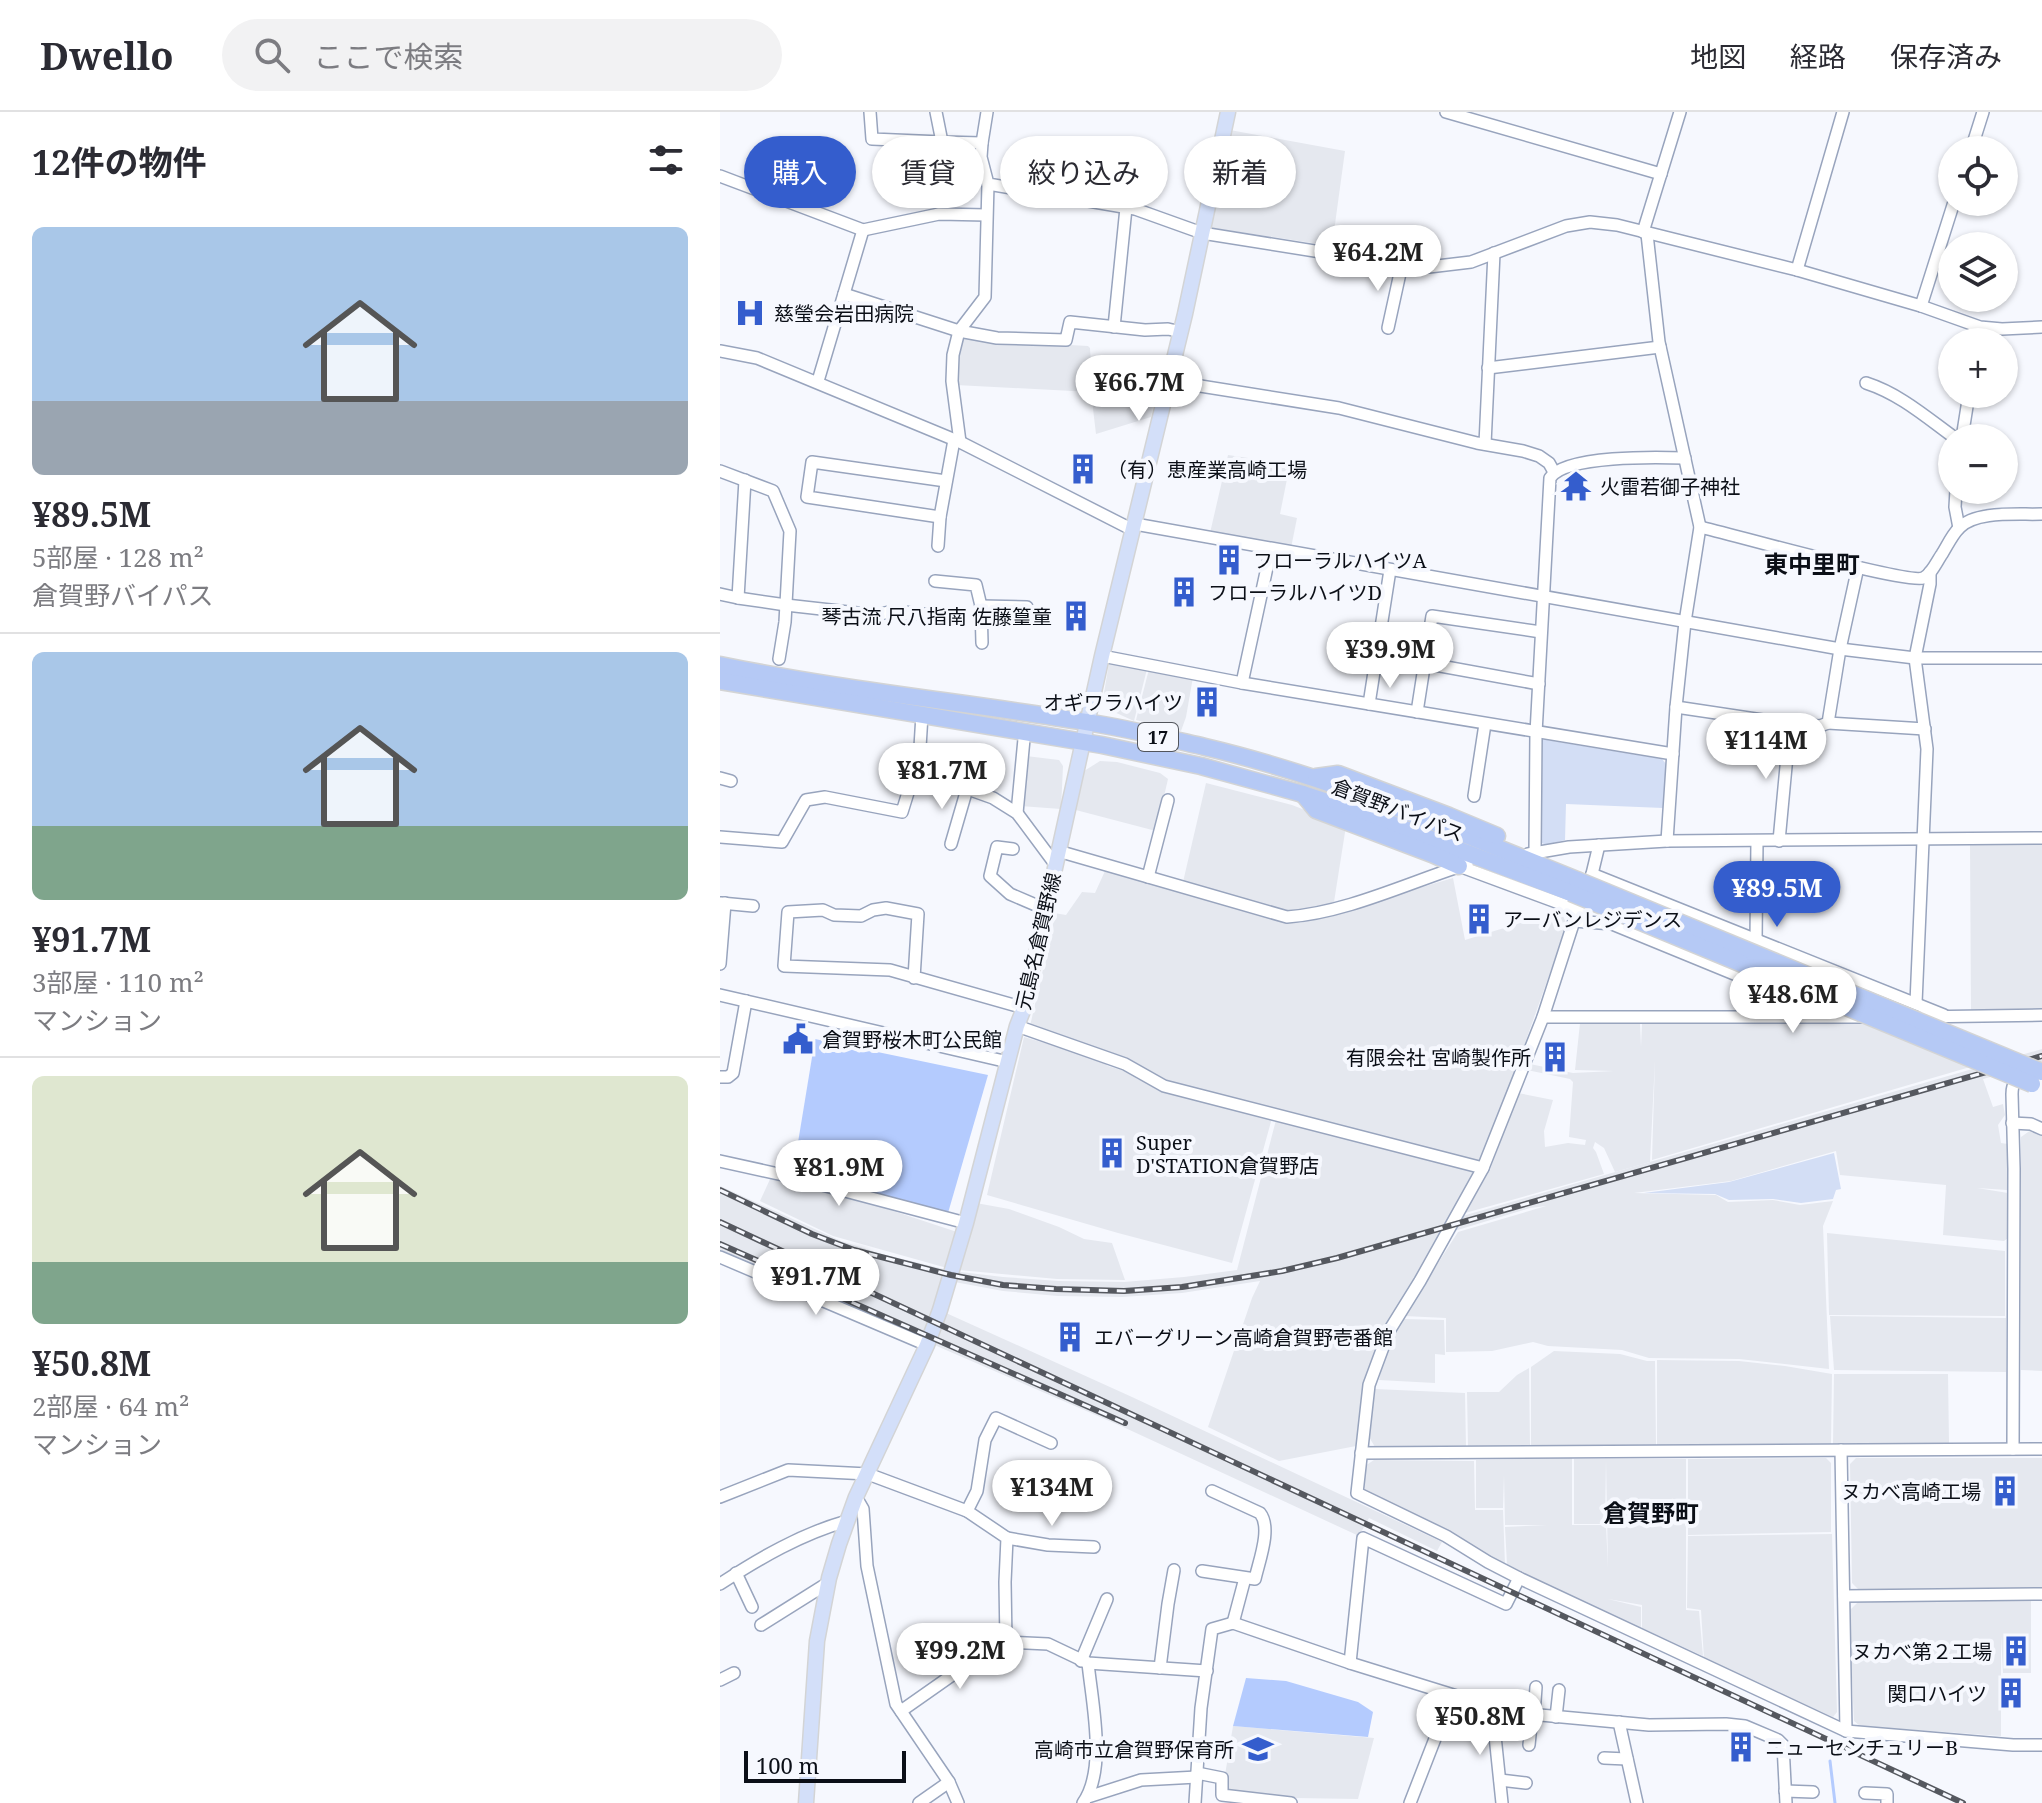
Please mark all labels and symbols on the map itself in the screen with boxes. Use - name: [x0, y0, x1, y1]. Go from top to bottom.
- pin: ¥64.2M: [1313, 225, 1443, 293]
- hospital icon: 慈瑩会岩田病院: [733, 296, 767, 330]
- place label: 慈瑩会岩田病院: [774, 300, 914, 327]
- pin: ¥66.7M: [1074, 355, 1204, 423]
- building icon: （有）恵産業高崎工場: [1066, 452, 1100, 486]
- place label: （有）恵産業高崎工場: [1107, 456, 1307, 483]
- temple icon: 火雷若御子神社: [1559, 469, 1593, 503]
- place label: 火雷若御子神社: [1600, 473, 1740, 500]
- building icon: フローラルハイツA: [1212, 543, 1246, 577]
- place label: フローラルハイツA: [1253, 547, 1428, 574]
- district label: 東中里町: [1764, 547, 1860, 580]
- building icon: フローラルハイツD: [1167, 575, 1201, 609]
- place label: フローラルハイツD: [1208, 579, 1382, 606]
- building icon: 琴古流 尺八指南 佐藤篁童: [1059, 599, 1093, 633]
- place label: 琴古流 尺八指南 佐藤篁童: [822, 603, 1052, 630]
- pin: ¥39.9M: [1325, 622, 1455, 690]
- building icon: オギワラハイツ: [1190, 685, 1224, 719]
- place label: オギワラハイツ: [1044, 689, 1183, 716]
- pin: ¥114M: [1710, 713, 1822, 781]
- road number: 17: [1138, 723, 1178, 751]
- pin: ¥81.7M: [877, 743, 1007, 811]
- street label: 倉賀野バイパス: [1328, 772, 1468, 848]
- pin: ¥89.5M: [1712, 861, 1842, 929]
- street label: 元島名倉賀野線: [1009, 870, 1067, 1012]
- building icon: アーバンレジデンス: [1462, 902, 1496, 936]
- place label: アーバンレジデンス: [1503, 906, 1682, 933]
- pin: ¥48.6M: [1728, 967, 1858, 1035]
- public building icon: 倉賀野桜木町公民館: [781, 1022, 815, 1056]
- place label: 倉賀野桜木町公民館: [822, 1026, 1002, 1053]
- building icon: 有限会社 宮崎製作所: [1538, 1040, 1572, 1074]
- place label: 有限会社 宮崎製作所: [1346, 1044, 1531, 1071]
- place label: Super D'STATION倉賀野店: [1136, 1129, 1319, 1179]
- building icon: Super D'STATION倉賀野店: [1095, 1136, 1129, 1170]
- pin: ¥81.9M: [774, 1140, 904, 1208]
- pin: ¥91.7M: [751, 1249, 881, 1317]
- building icon: エバーグリーン高崎倉賀野壱番館: [1053, 1320, 1087, 1354]
- place label: エバーグリーン高崎倉賀野壱番館: [1094, 1324, 1393, 1351]
- pin: ¥134M: [996, 1460, 1108, 1528]
- building icon: ヌカべ高崎工場: [1988, 1474, 2022, 1508]
- place label: ヌカべ高崎工場: [1841, 1478, 1981, 1505]
- district label: 倉賀野町: [1603, 1496, 1699, 1529]
- pin: ¥99.2M: [895, 1623, 1025, 1691]
- building icon: ヌカべ第２工場: [1999, 1634, 2033, 1668]
- place label: ヌカべ第２工場: [1852, 1638, 1992, 1665]
- building icon: 関口ハイツ: [1994, 1676, 2028, 1710]
- place label: 関口ハイツ: [1887, 1680, 1987, 1707]
- pin: ¥50.8M: [1415, 1689, 1545, 1757]
- building icon: ニューセンチュリーB: [1724, 1730, 1758, 1764]
- school or university icon: 高崎市立倉賀野保育所: [1241, 1732, 1275, 1766]
- place label: ニューセンチュリーB: [1765, 1734, 1958, 1761]
- place label: 高崎市立倉賀野保育所: [1034, 1736, 1234, 1763]
- scale bar: [744, 1747, 906, 1783]

